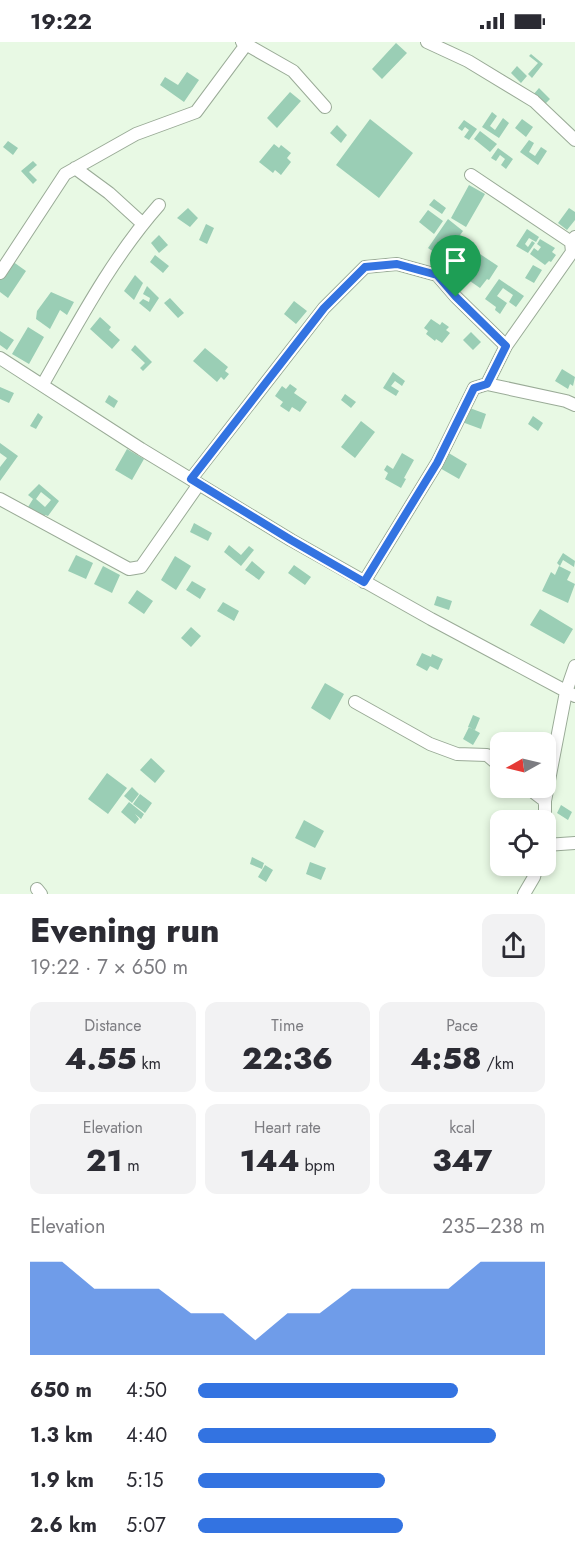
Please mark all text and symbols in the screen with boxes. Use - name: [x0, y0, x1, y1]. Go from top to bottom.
- text: 19:22: [30, 5, 92, 37]
- pin: [430, 235, 481, 297]
- icon: arrive: [439, 244, 472, 277]
- north arrow: [490, 732, 556, 798]
- map controls: [490, 732, 556, 876]
- button: locate: [490, 810, 556, 876]
- text: Evening run: [30, 907, 220, 954]
- button: share: [482, 914, 545, 977]
- text: 19:22 · 7 × 650 m: [30, 953, 188, 982]
- text: Distance: [84, 1014, 141, 1037]
- text: Time: [271, 1014, 304, 1037]
- text: Pace: [446, 1014, 478, 1037]
- text: 4.55: [65, 1037, 137, 1080]
- text: 22:36: [242, 1037, 333, 1080]
- text: 4:58: [410, 1037, 482, 1080]
- text: km: [137, 1052, 161, 1075]
- text: /km: [482, 1052, 514, 1075]
- text: Elevation: [83, 1116, 143, 1139]
- text: Heart rate: [254, 1116, 321, 1139]
- text: kcal: [449, 1116, 475, 1139]
- text: 21: [86, 1139, 122, 1182]
- text: 144: [240, 1139, 300, 1182]
- text: 347: [432, 1139, 492, 1182]
- text: m: [122, 1154, 140, 1177]
- text: bpm: [300, 1154, 335, 1177]
- text: Elevation: [30, 1212, 105, 1241]
- text: 235–238 m: [442, 1212, 545, 1241]
- text: 650 m: [30, 1376, 92, 1405]
- text: 4:50: [126, 1376, 167, 1405]
- text: 1.3 km: [30, 1421, 93, 1450]
- text: 4:40: [126, 1421, 167, 1450]
- text: 1.9 km: [30, 1466, 94, 1495]
- text: 5:15: [126, 1466, 164, 1495]
- text: 2.6 km: [30, 1511, 97, 1540]
- text: 5:07: [126, 1511, 166, 1540]

